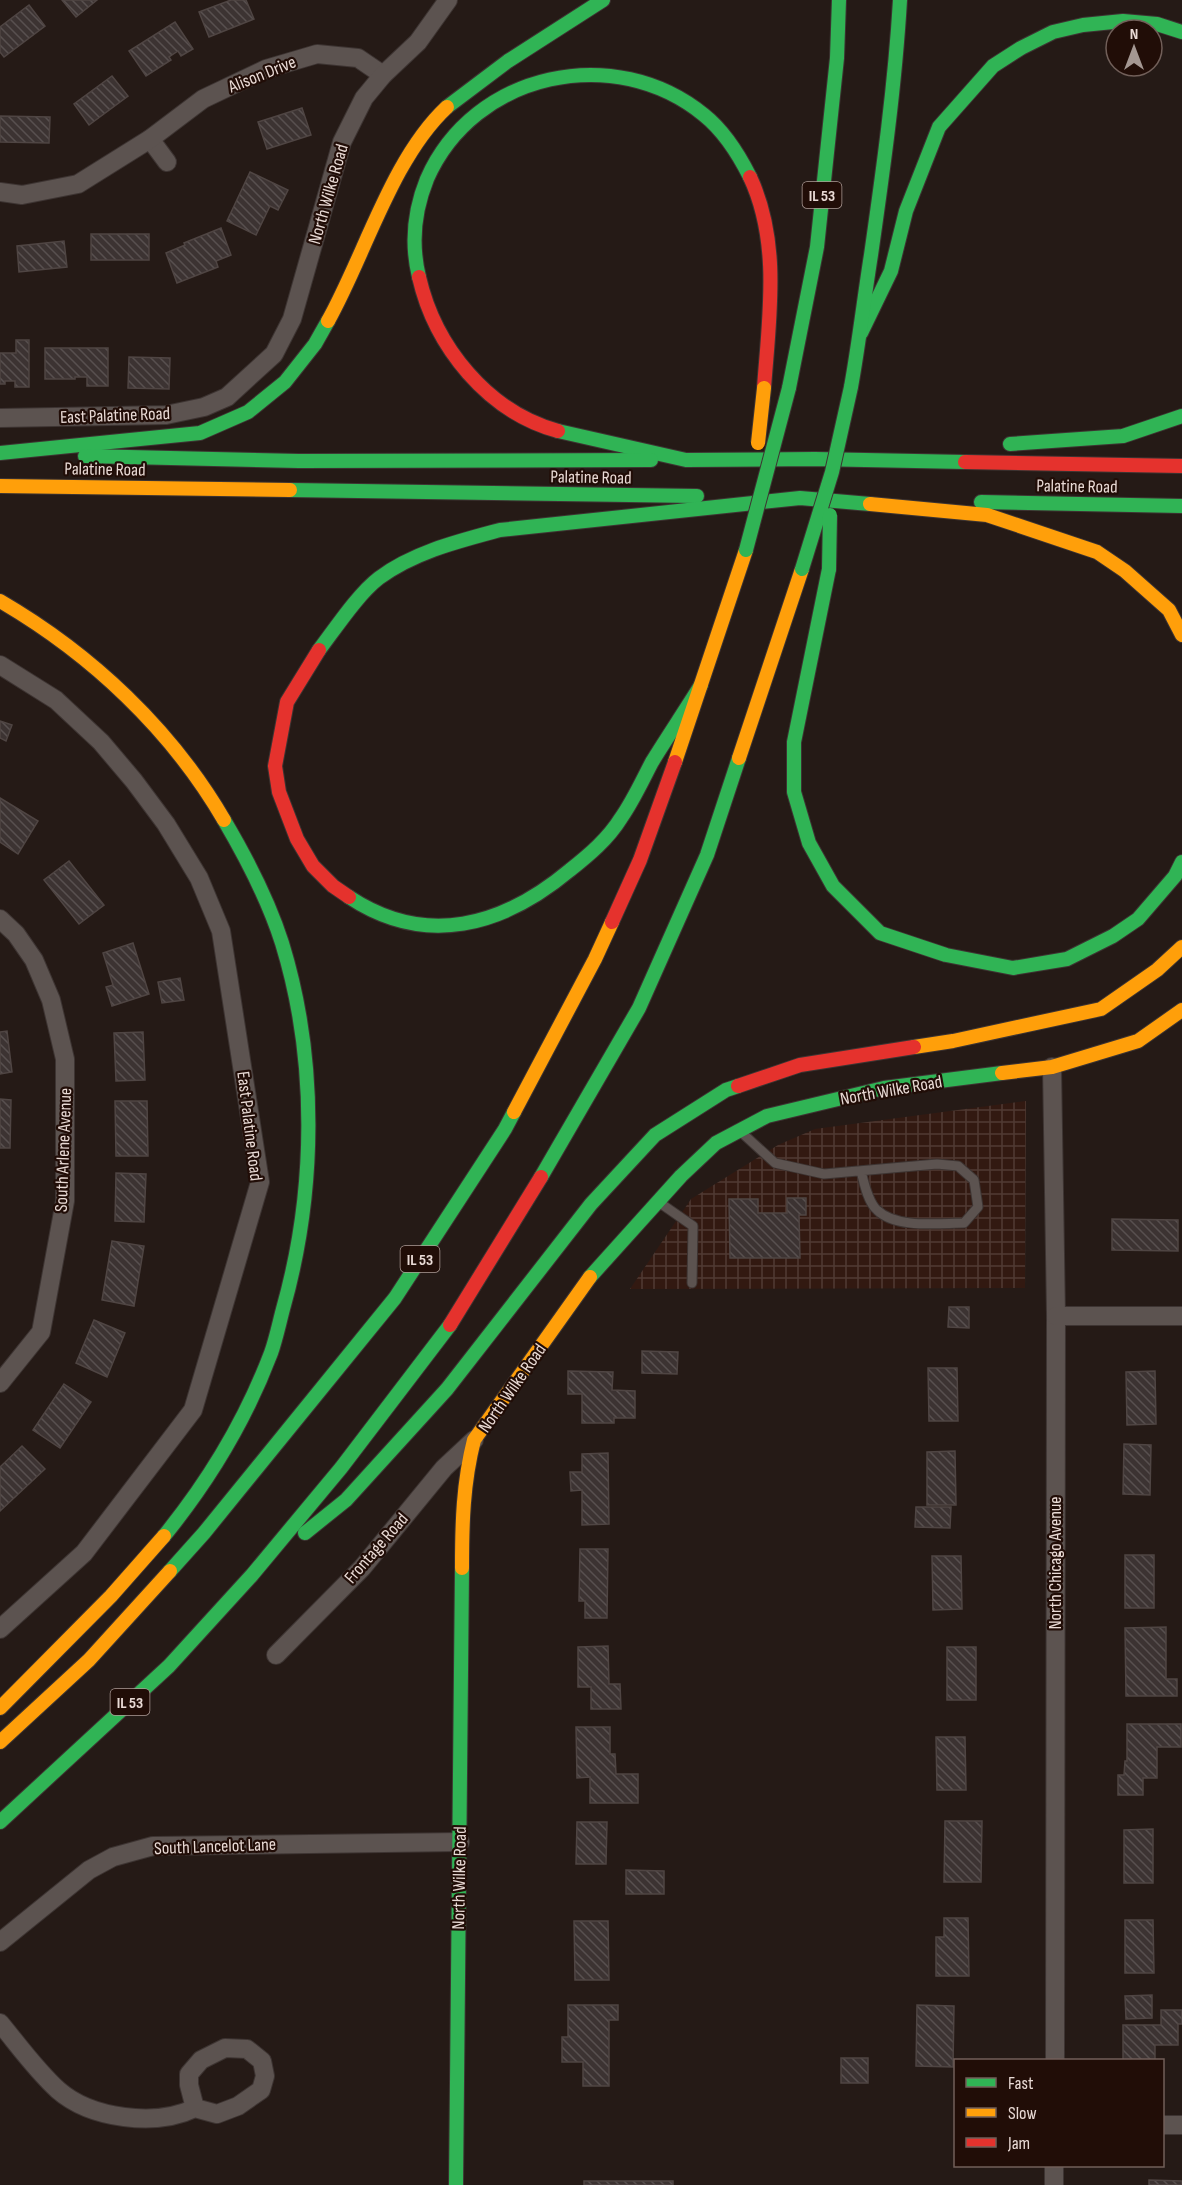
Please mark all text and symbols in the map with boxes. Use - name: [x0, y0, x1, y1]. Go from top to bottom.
- north arrow: [1104, 18, 1164, 78]
- text: N: [1130, 25, 1138, 44]
- street label: Alison Drive: [224, 51, 299, 98]
- street label: North Wilke Road: [304, 142, 353, 247]
- road number: IL 53: [802, 182, 842, 208]
- street label: East Palatine Road: [60, 403, 170, 428]
- street label: Palatine Road: [64, 458, 146, 481]
- street label: Palatine Road: [550, 466, 632, 489]
- street label: Palatine Road: [1036, 475, 1118, 498]
- street label: East Palatine Road: [232, 1070, 267, 1182]
- street label: North Wilke Road: [838, 1071, 944, 1110]
- street label: South Arlene Avenue: [51, 1088, 76, 1213]
- road number: IL 53: [400, 1246, 440, 1272]
- street label: North Wilke Road: [474, 1340, 551, 1437]
- street label: North Chicago Avenue: [1045, 1496, 1066, 1630]
- street label: Frontage Road: [340, 1509, 413, 1588]
- road number: IL 53: [110, 1689, 150, 1715]
- street label: North Wilke Road: [448, 1826, 471, 1930]
- street label: South Lancelot Lane: [154, 1834, 276, 1859]
- legend: [954, 2059, 1164, 2167]
- text: Fast: [1008, 2073, 1034, 2094]
- text: Slow: [1008, 2103, 1037, 2124]
- text: Jam: [1007, 2133, 1030, 2154]

